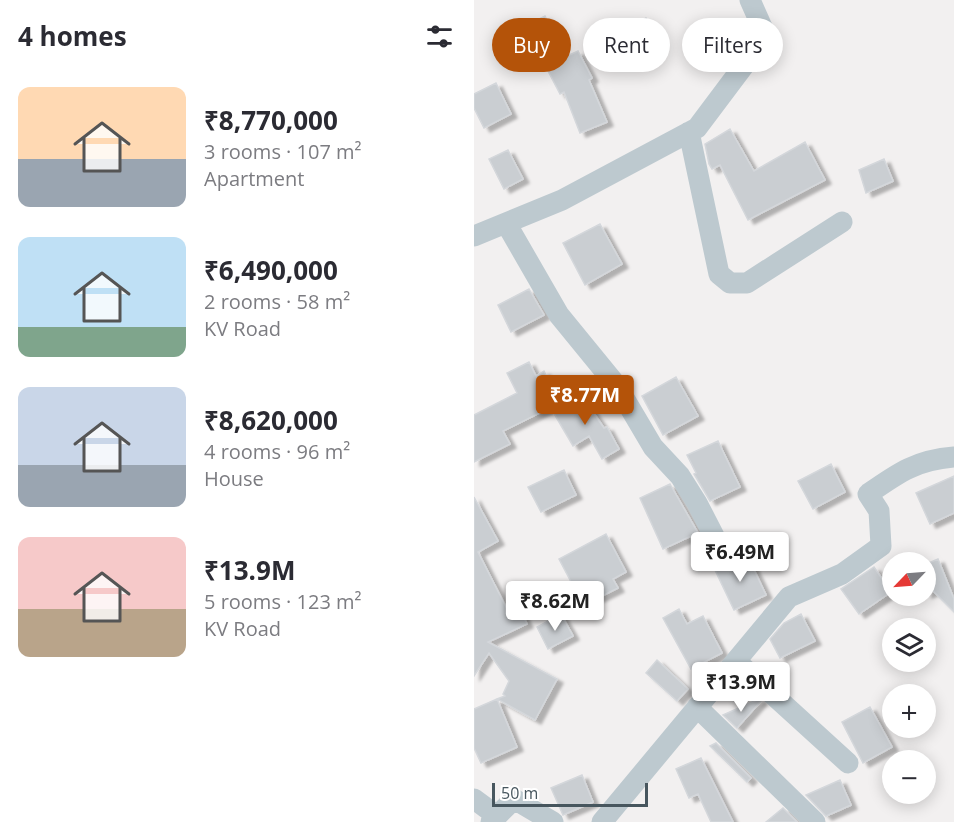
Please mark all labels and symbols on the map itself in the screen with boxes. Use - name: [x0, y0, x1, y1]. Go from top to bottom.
- pin: ₹8.77M: [536, 375, 634, 426]
- pin: ₹6.49M: [691, 532, 789, 583]
- north arrow: [882, 552, 936, 606]
- pin: ₹8.62M: [506, 581, 604, 632]
- pin: ₹13.9M: [692, 662, 790, 713]
- scale bar: [492, 780, 648, 808]

